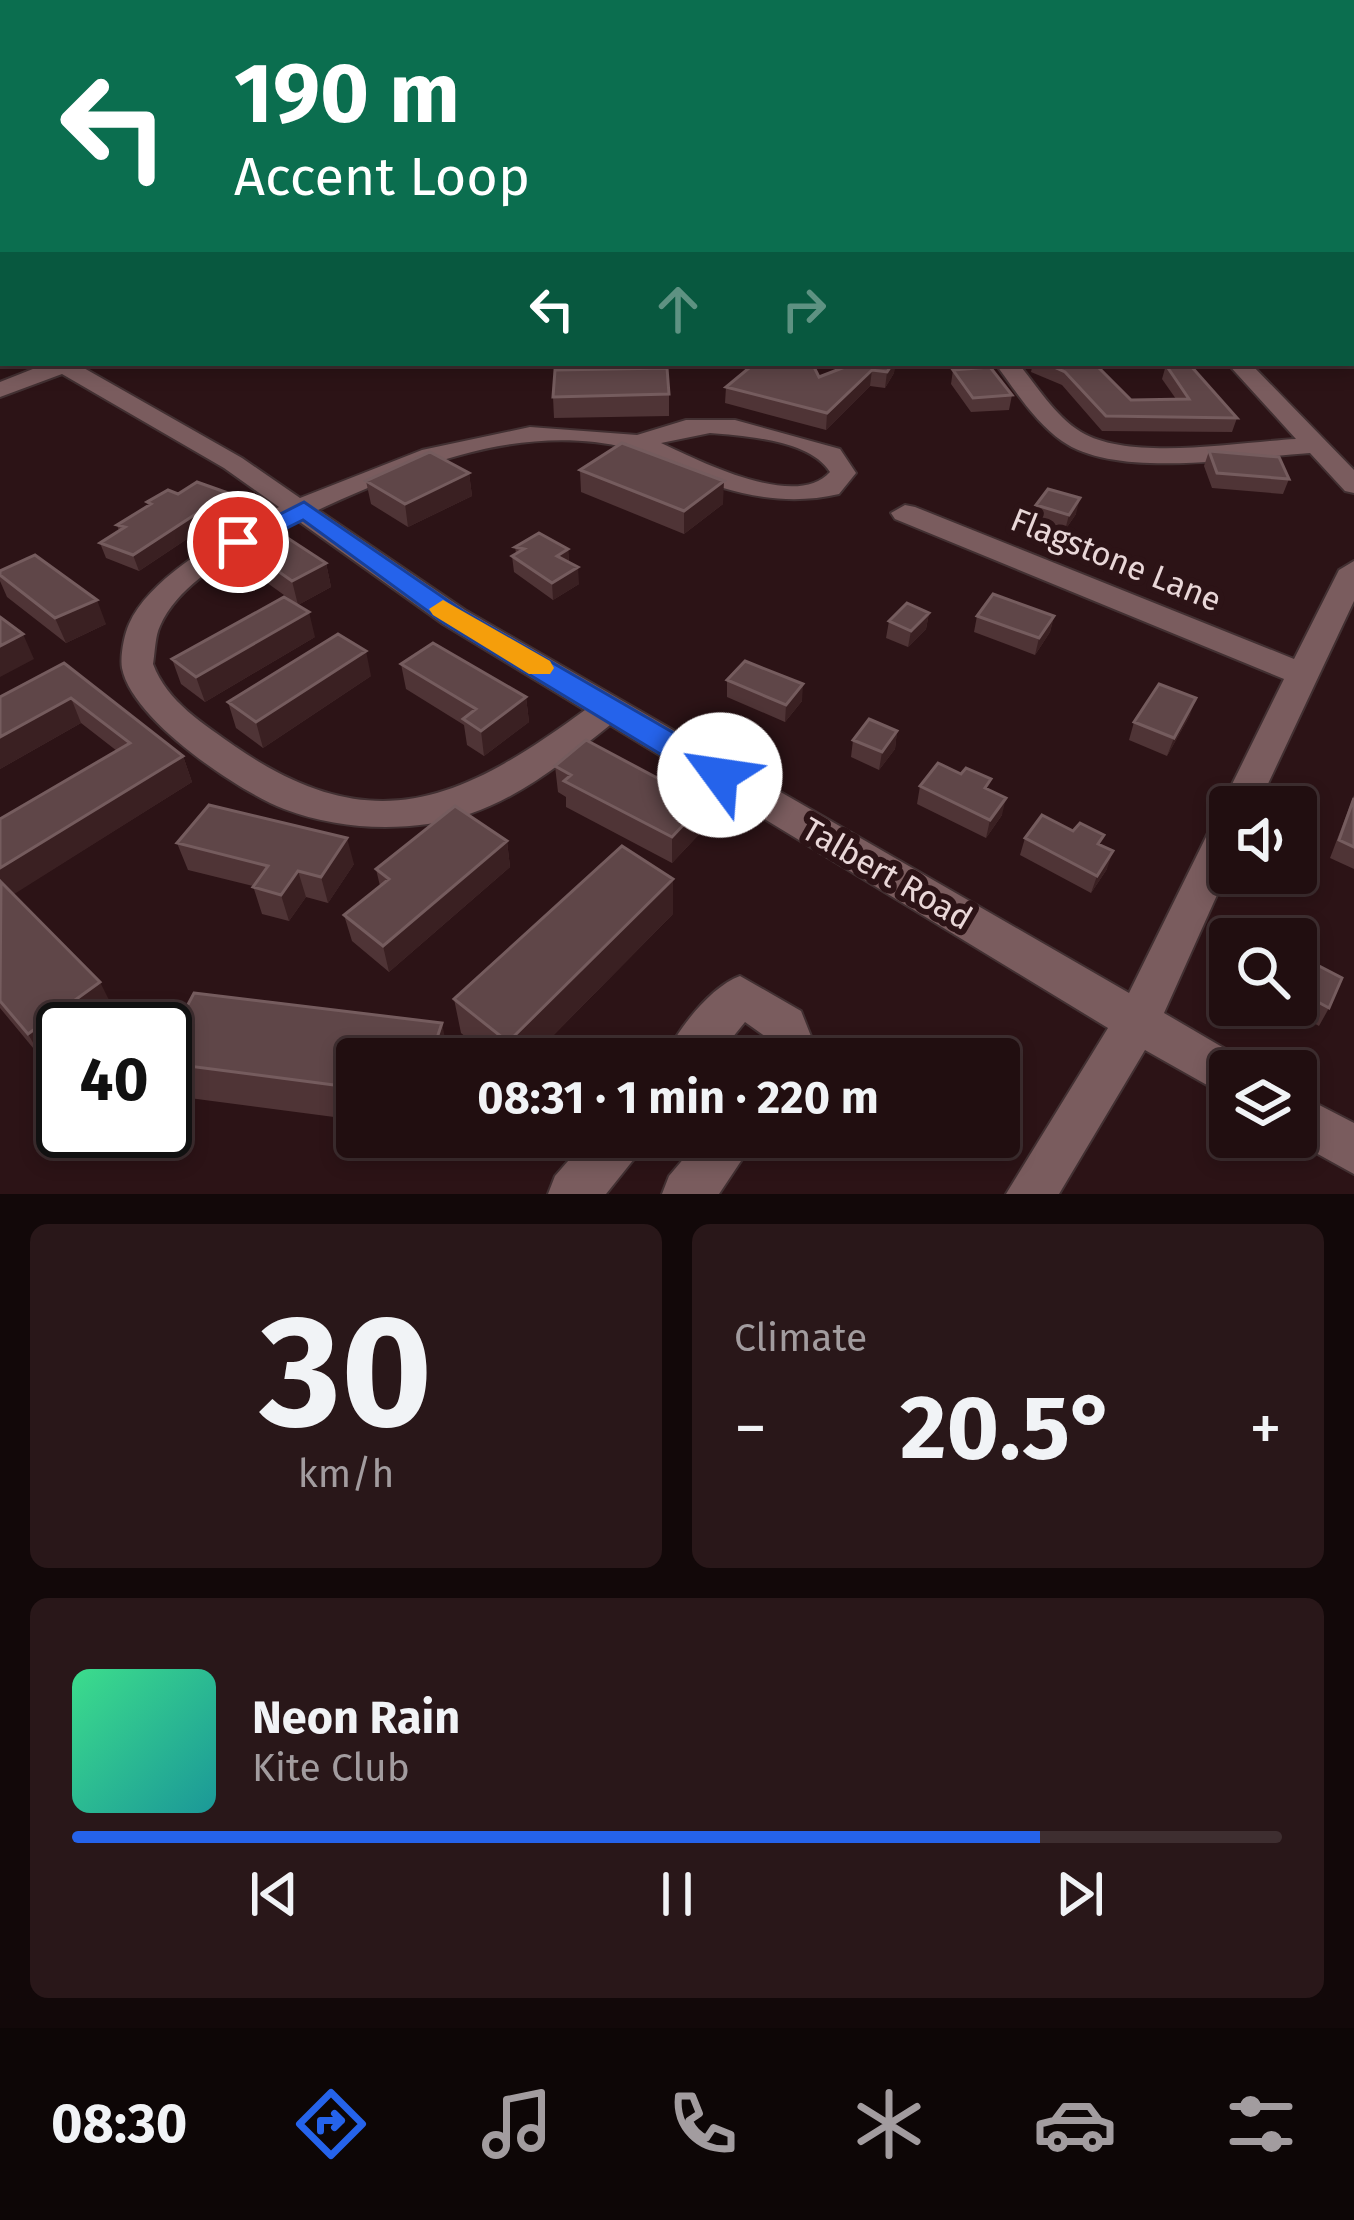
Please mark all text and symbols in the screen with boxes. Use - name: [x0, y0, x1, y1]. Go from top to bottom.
- text: 190 m: [234, 43, 460, 144]
- icon: left: [36, 48, 192, 204]
- text: Accent Loop: [234, 145, 530, 209]
- icon: left: [519, 276, 585, 342]
- icon: ahead: [645, 276, 711, 342]
- icon: right: [771, 276, 837, 342]
- pin: [187, 491, 289, 593]
- street label: Flagstone Lane: [1005, 500, 1227, 620]
- icon: arrive: [205, 509, 271, 575]
- position arrow: [657, 712, 783, 838]
- map controls: [1209, 786, 1317, 1158]
- button: sound: [1209, 786, 1317, 894]
- street label: Talbert Road: [795, 809, 979, 939]
- button: search: [1209, 918, 1317, 1026]
- speed limit sign: 40: [36, 1002, 192, 1158]
- button: layers: [1209, 1050, 1317, 1158]
- text: 08:31 · 1 min · 220 m: [477, 1071, 879, 1125]
- text: 30: [260, 1279, 432, 1466]
- text: Climate: [734, 1315, 867, 1361]
- text: 20.5°: [900, 1374, 1116, 1482]
- text: −: [734, 1389, 767, 1468]
- text: +: [1249, 1389, 1282, 1468]
- text: km/h: [298, 1451, 394, 1497]
- text: Neon Rain: [252, 1691, 460, 1745]
- text: Kite Club: [252, 1745, 410, 1791]
- icon: previous: [241, 1861, 307, 1927]
- icon: pause: [644, 1861, 710, 1927]
- icon: next: [1047, 1861, 1113, 1927]
- icon: directions: [289, 2082, 373, 2166]
- icon: music: [475, 2082, 559, 2166]
- icon: phone: [661, 2082, 745, 2166]
- icon: climate: [847, 2082, 931, 2166]
- icon: car: [1033, 2082, 1117, 2166]
- icon: filters: [1219, 2082, 1303, 2166]
- text: 08:30: [51, 2092, 187, 2156]

